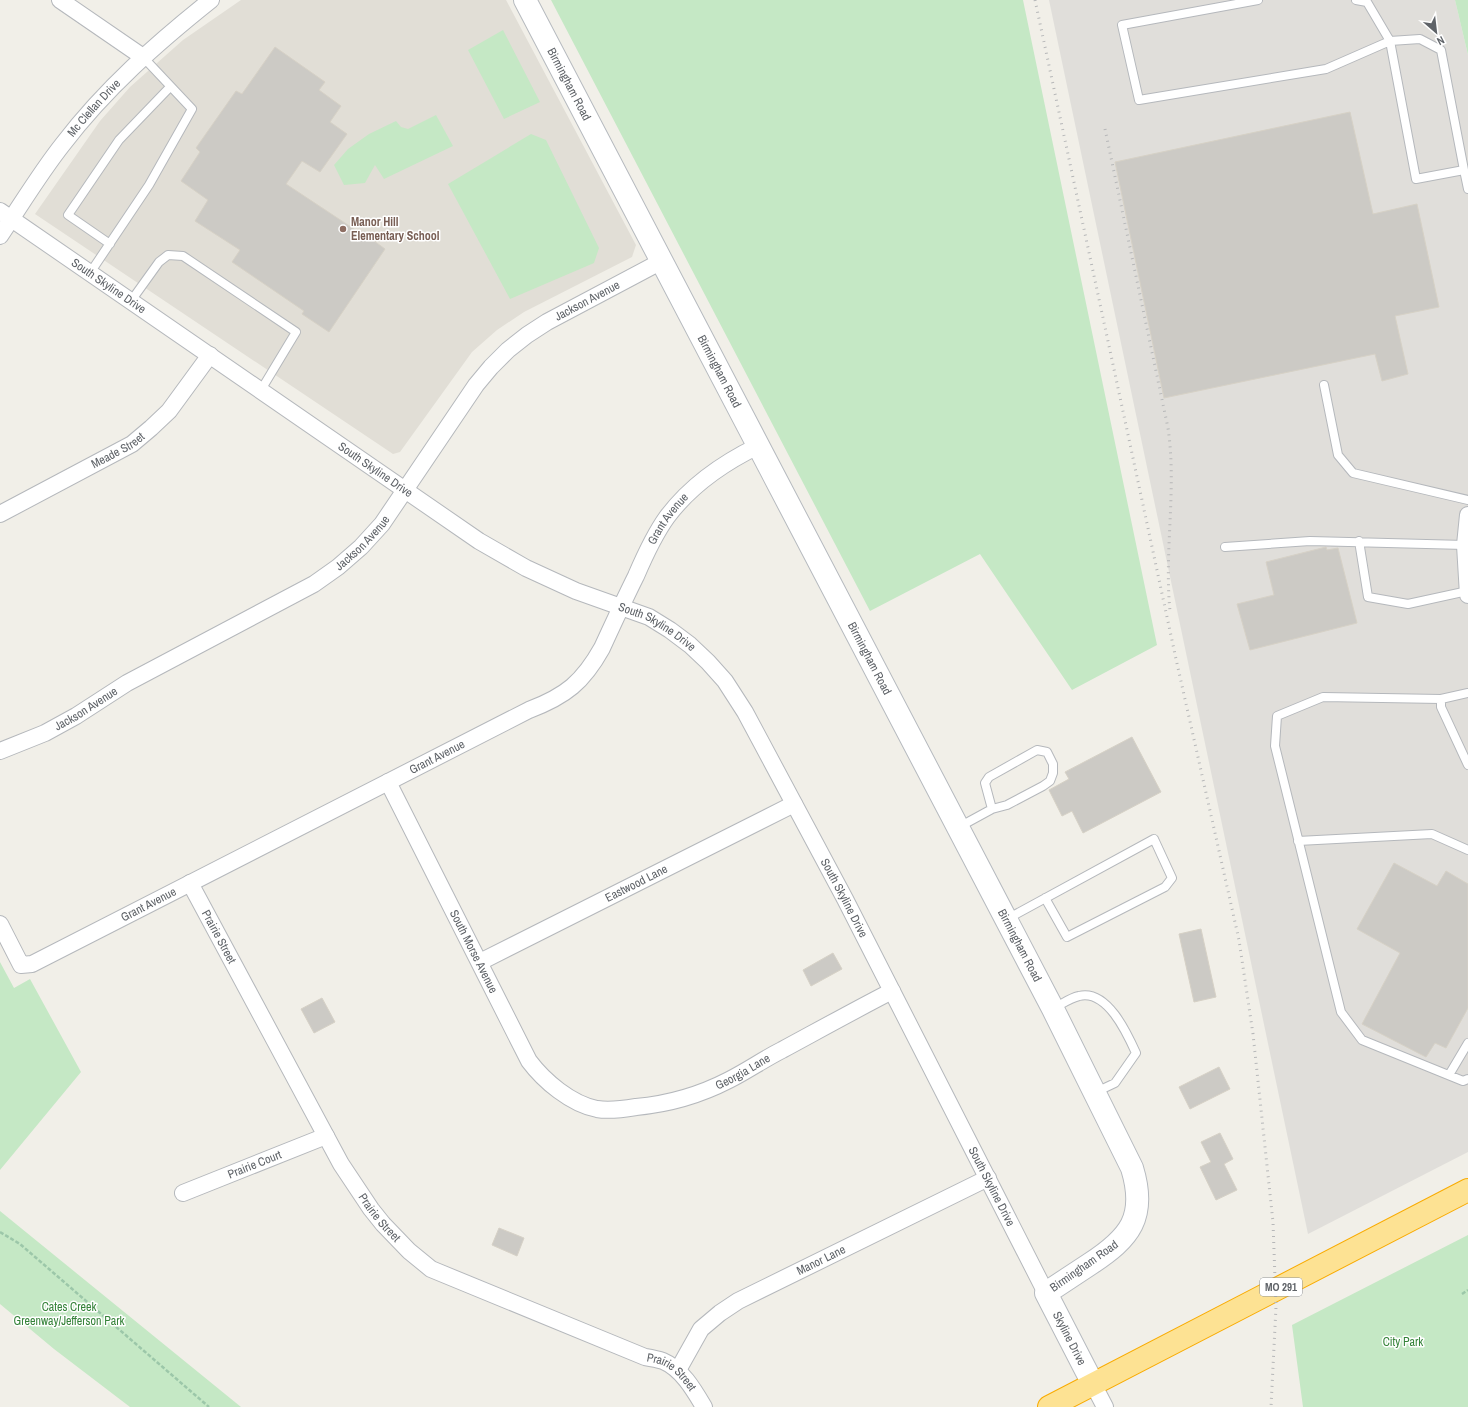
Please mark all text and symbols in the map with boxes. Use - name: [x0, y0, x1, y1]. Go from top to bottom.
- north arrow: [1416, 12, 1456, 52]
- text: N: [1435, 33, 1447, 49]
- street label: Birmingham Road: [543, 45, 595, 123]
- street label: Mc Clellan Drive: [64, 76, 124, 140]
- place label: Manor Hill Elementary School: [351, 214, 440, 244]
- marker: Manor Hill Elementary School: [338, 224, 348, 234]
- street label: South Skyline Drive: [68, 255, 149, 317]
- street label: Jackson Avenue: [552, 277, 623, 325]
- street label: Birmingham Road: [694, 332, 745, 410]
- street label: Meade Street: [88, 429, 148, 472]
- street label: South Skyline Drive: [335, 438, 416, 501]
- street label: Grant Avenue: [644, 490, 692, 547]
- street label: Jackson Avenue: [332, 512, 393, 574]
- street label: South Skyline Drive: [616, 599, 699, 655]
- street label: Birmingham Road: [844, 619, 895, 697]
- street label: Jackson Avenue: [51, 683, 121, 734]
- street label: Grant Avenue: [407, 736, 467, 778]
- street label: South Skyline Drive: [817, 856, 871, 940]
- street label: Eastwood Lane: [602, 861, 670, 906]
- street label: Grant Avenue: [118, 884, 179, 925]
- street label: Birmingham Road: [994, 906, 1045, 985]
- street label: Prairie Street: [198, 907, 240, 967]
- street label: South Morse Avenue: [446, 907, 501, 996]
- street label: Georgia Lane: [713, 1050, 773, 1093]
- street label: South Skyline Drive: [965, 1144, 1019, 1229]
- street label: Prairie Court: [225, 1147, 284, 1182]
- street label: Prairie Street: [355, 1190, 404, 1246]
- street label: Birmingham Road: [1047, 1237, 1121, 1295]
- street label: Manor Lane: [794, 1241, 848, 1279]
- road number: MO 291: [1260, 1278, 1302, 1296]
- park label: Cates Creek Greenway/Jefferson Park: [14, 1299, 125, 1329]
- street label: Skyline Drive: [1049, 1309, 1090, 1368]
- park label: City Park: [1383, 1334, 1423, 1350]
- street label: Prairie Street: [646, 1349, 700, 1394]

